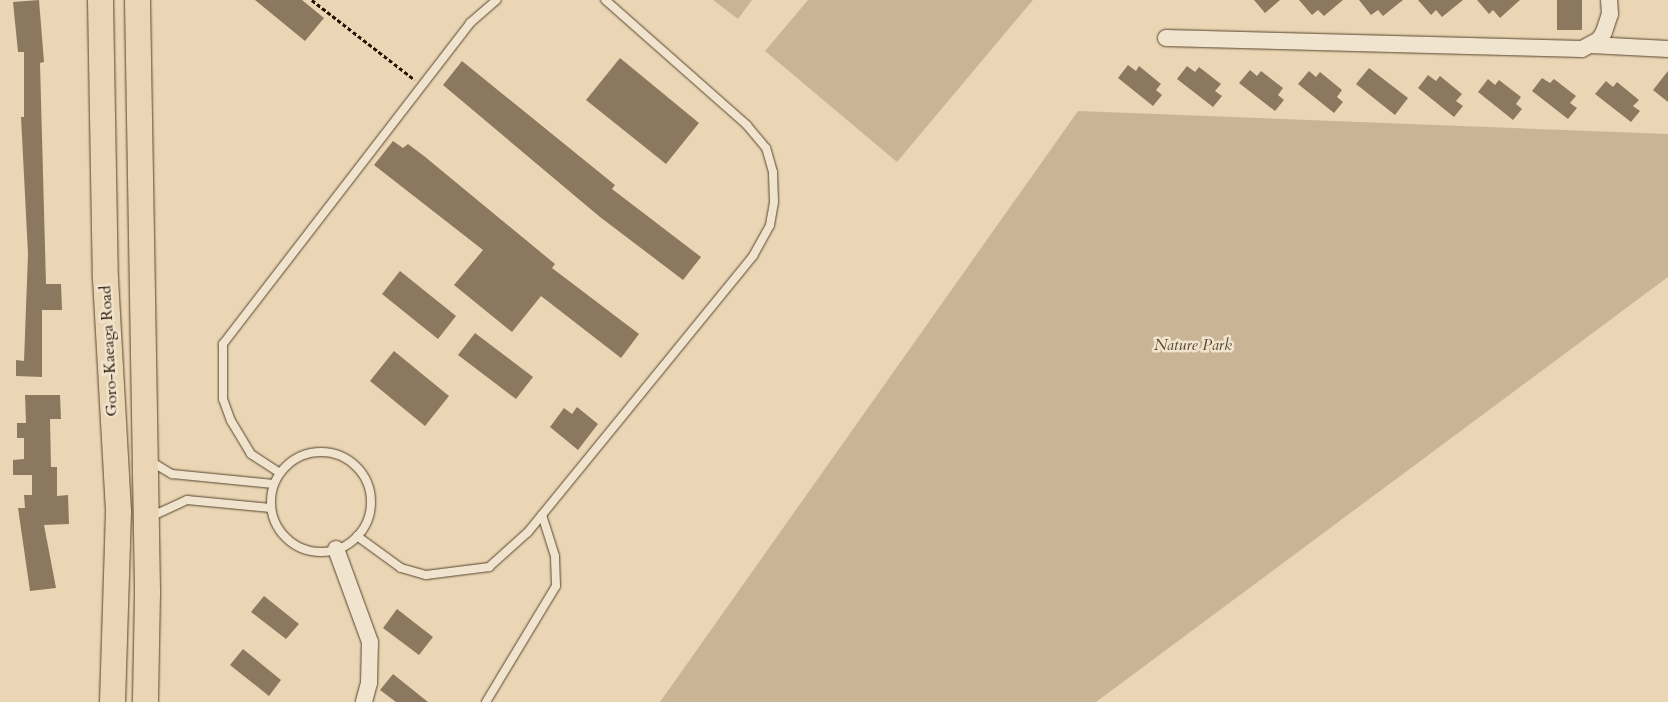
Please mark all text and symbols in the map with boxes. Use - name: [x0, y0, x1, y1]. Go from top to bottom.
- street label: Goro-Kaeaga Road: [96, 285, 122, 417]
- park label: Nature Park: [1154, 335, 1232, 355]

